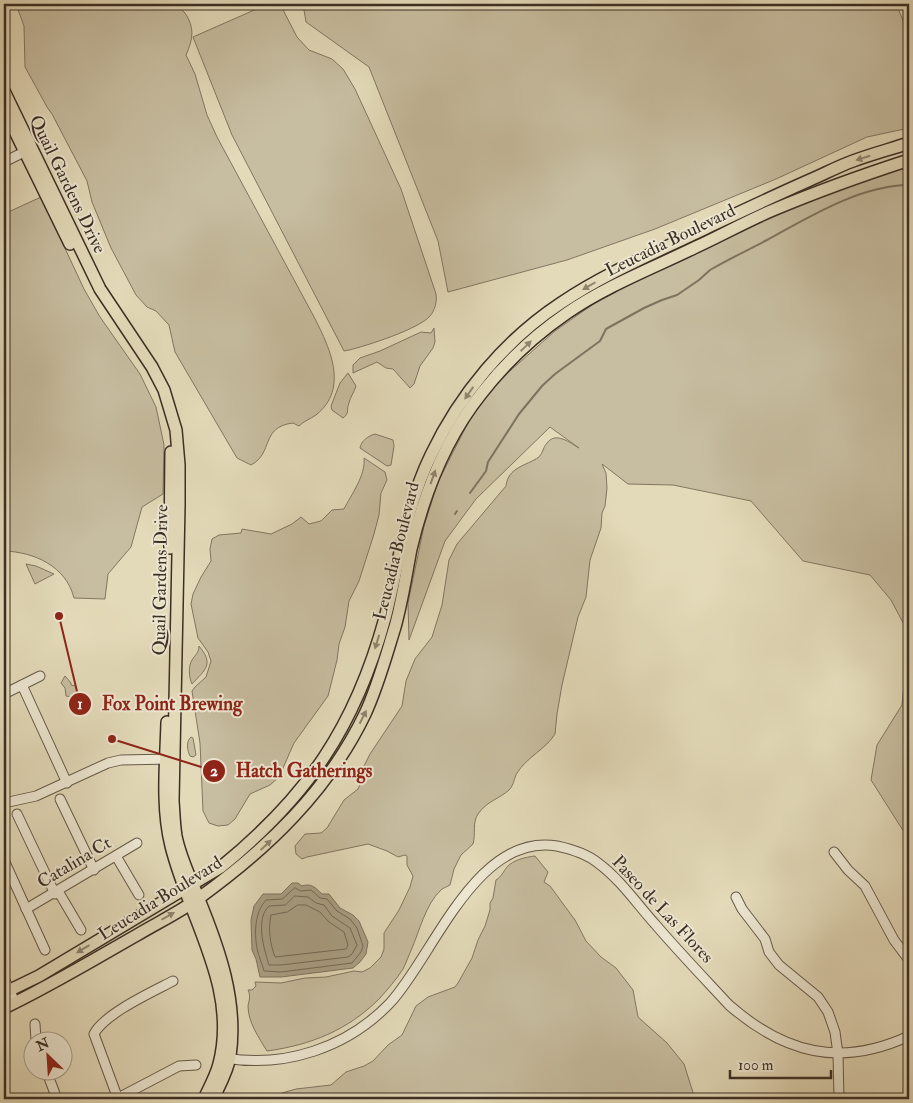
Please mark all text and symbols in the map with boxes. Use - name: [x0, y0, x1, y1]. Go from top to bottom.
- street label: Quail Gardens Drive: [24, 111, 111, 258]
- one-way arrow: [855, 154, 870, 162]
- street label: Leucadia Boulevard: [601, 199, 739, 282]
- one-way arrow: [583, 282, 596, 291]
- one-way arrow: [520, 340, 532, 352]
- one-way arrow: [463, 386, 474, 399]
- one-way arrow: [430, 470, 437, 485]
- street label: Leucadia Boulevard: [368, 479, 425, 623]
- street label: Quail Gardens Drive: [148, 504, 173, 656]
- one-way arrow: [373, 635, 381, 650]
- callout: Fox Point Brewing: [67, 687, 253, 721]
- text: Fox Point Brewing: [102, 692, 243, 717]
- text: 1: [77, 695, 83, 714]
- one-way arrow: [359, 709, 367, 724]
- callout: Hatch Gatherings: [201, 754, 383, 788]
- text: Hatch Gatherings: [236, 759, 373, 784]
- text: 2: [210, 762, 218, 781]
- street label: Catalina Ct: [33, 831, 116, 894]
- one-way arrow: [259, 839, 271, 851]
- street label: Leucadia Boulevard: [94, 851, 227, 946]
- street label: Paseo de Las Flores: [607, 851, 718, 968]
- one-way arrow: [161, 912, 174, 921]
- one-way arrow: [77, 945, 90, 954]
- north arrow: [22, 1030, 72, 1080]
- text: N: [33, 1034, 52, 1055]
- scale bar: [730, 1048, 832, 1080]
- text: 100 m: [738, 1056, 774, 1075]

